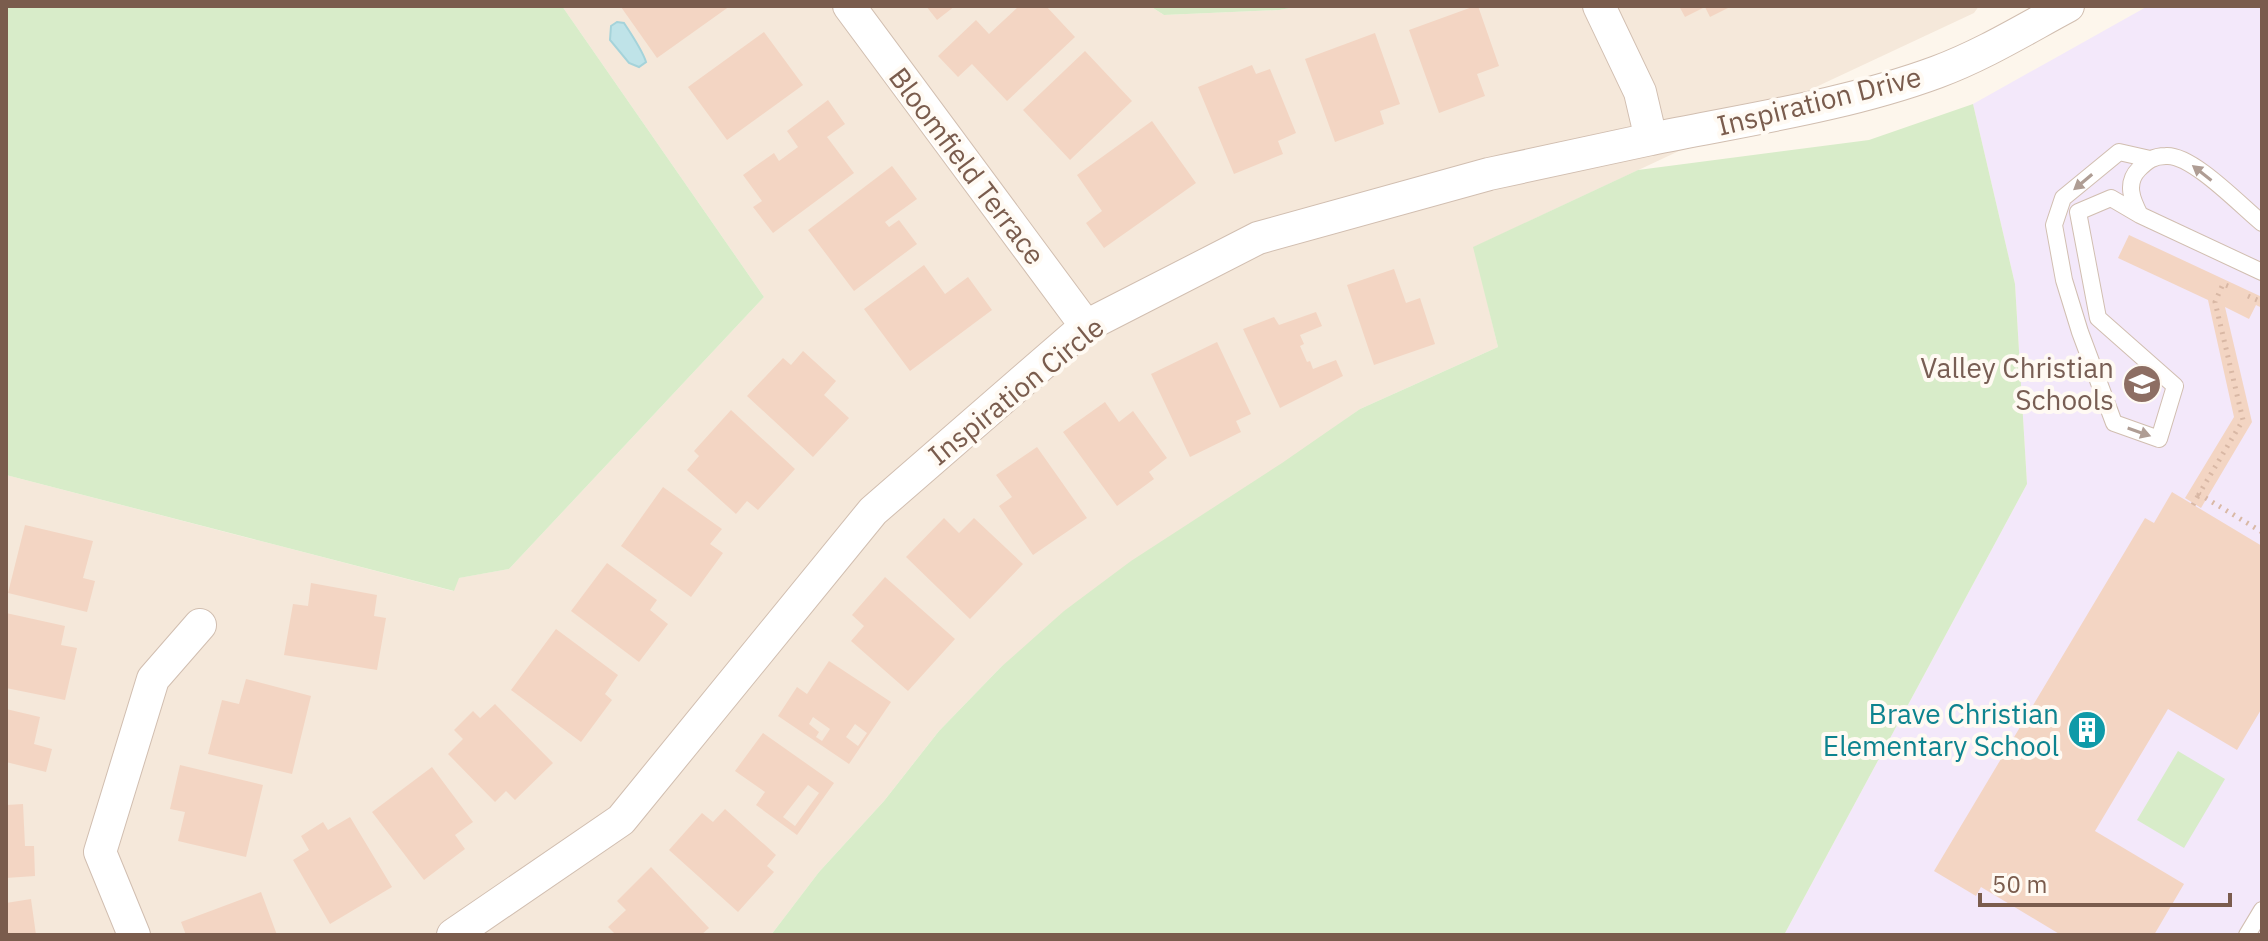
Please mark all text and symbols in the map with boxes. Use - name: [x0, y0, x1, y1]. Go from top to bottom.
- street label: Inspiration Drive: [1713, 57, 1925, 144]
- street label: Bloomfield Terrace: [881, 60, 1054, 272]
- one-way arrow: [2192, 165, 2212, 182]
- one-way arrow: [2073, 173, 2093, 189]
- street label: Inspiration Circle: [920, 308, 1111, 473]
- place label: Valley Christian Schools: [1920, 349, 2114, 418]
- school or university icon: Valley Christian Schools: [2121, 363, 2163, 405]
- one-way arrow: [2127, 426, 2151, 438]
- place label: Brave Christian Elementary School: [1823, 695, 2059, 764]
- building icon: Brave Christian Elementary School: [2066, 709, 2108, 751]
- scale bar: [1980, 857, 2230, 907]
- text: 50 m: [1992, 868, 2047, 900]

